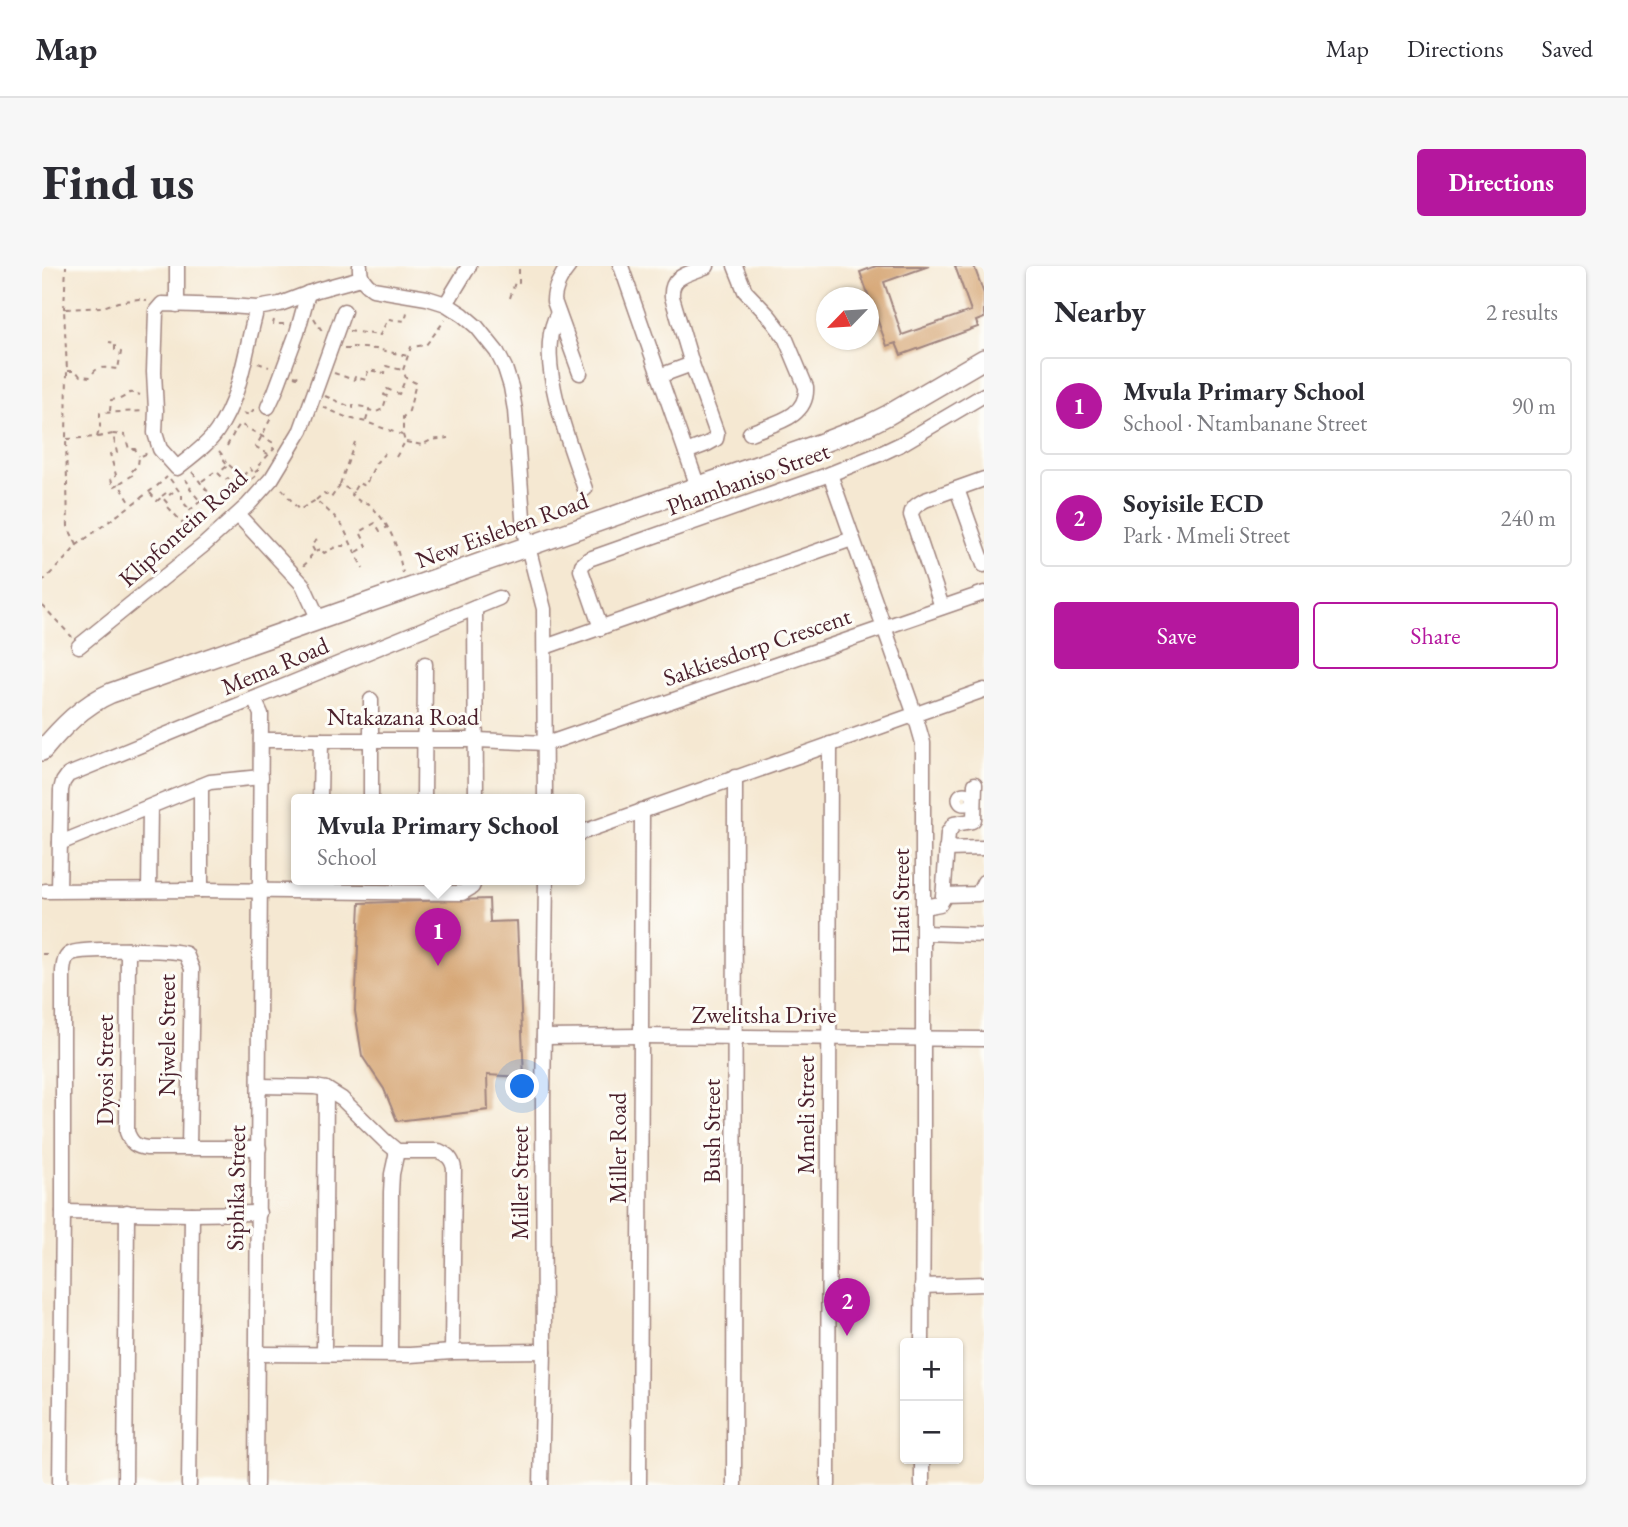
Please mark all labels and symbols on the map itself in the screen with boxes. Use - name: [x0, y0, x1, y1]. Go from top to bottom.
- north arrow: [816, 287, 879, 350]
- street label: Phambaniso Street: [662, 435, 834, 522]
- street label: Klipfontein Road: [112, 461, 254, 594]
- street label: New Eisleben Road: [411, 484, 593, 575]
- street label: Sakkiesdorp Crescent: [659, 600, 855, 693]
- street label: Mema Road: [216, 629, 334, 702]
- street label: Ntakazana Road: [327, 701, 480, 732]
- street label: Hlati Street: [885, 848, 916, 954]
- pin: 1: [415, 908, 461, 966]
- street label: Njwele Street: [151, 973, 182, 1096]
- street label: Zwelitsha Drive: [692, 999, 836, 1030]
- street label: Dyosi Street: [89, 1014, 120, 1126]
- street label: Mmeli Street: [790, 1055, 821, 1174]
- your location: [505, 1069, 539, 1103]
- street label: Bush Street: [696, 1078, 727, 1183]
- street label: Miller Road: [602, 1091, 633, 1204]
- street label: Siphika Street: [219, 1124, 252, 1251]
- street label: Miller Street: [504, 1126, 535, 1240]
- pin: 2: [824, 1278, 870, 1336]

